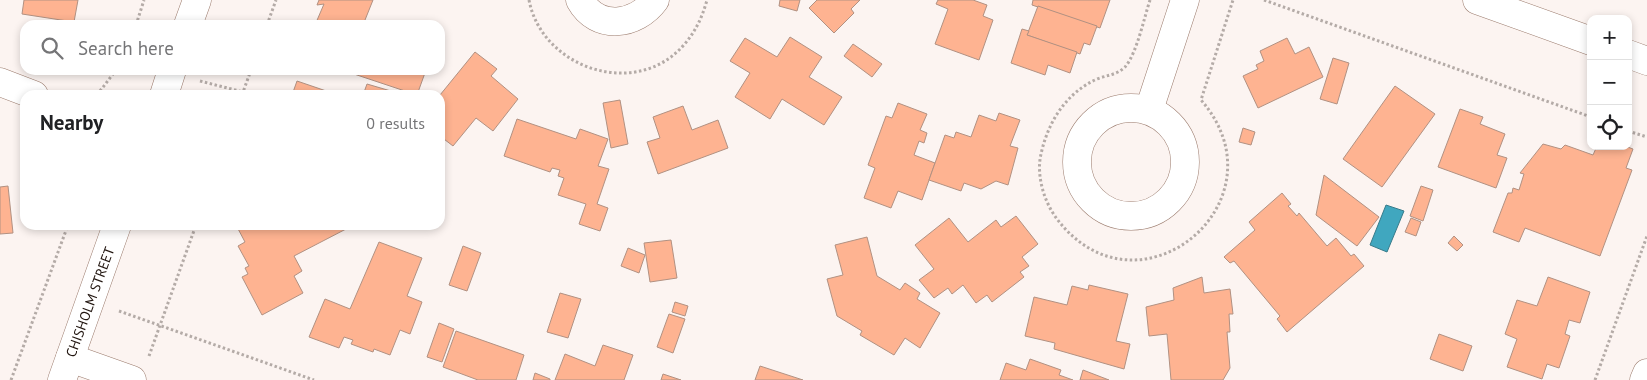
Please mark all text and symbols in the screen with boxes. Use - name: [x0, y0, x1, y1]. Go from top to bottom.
- map controls: [1587, 15, 1632, 150]
- button: +: [1587, 15, 1632, 60]
- search box: [20, 20, 445, 75]
- icon: search: [38, 34, 66, 62]
- text: Search here: [78, 36, 174, 60]
- button: −: [1587, 60, 1632, 105]
- button: locate: [1587, 105, 1632, 150]
- text: Nearby: [40, 109, 103, 136]
- text: 0 results: [366, 113, 425, 133]
- street label: CHISHOLM STREET: [62, 244, 118, 360]

